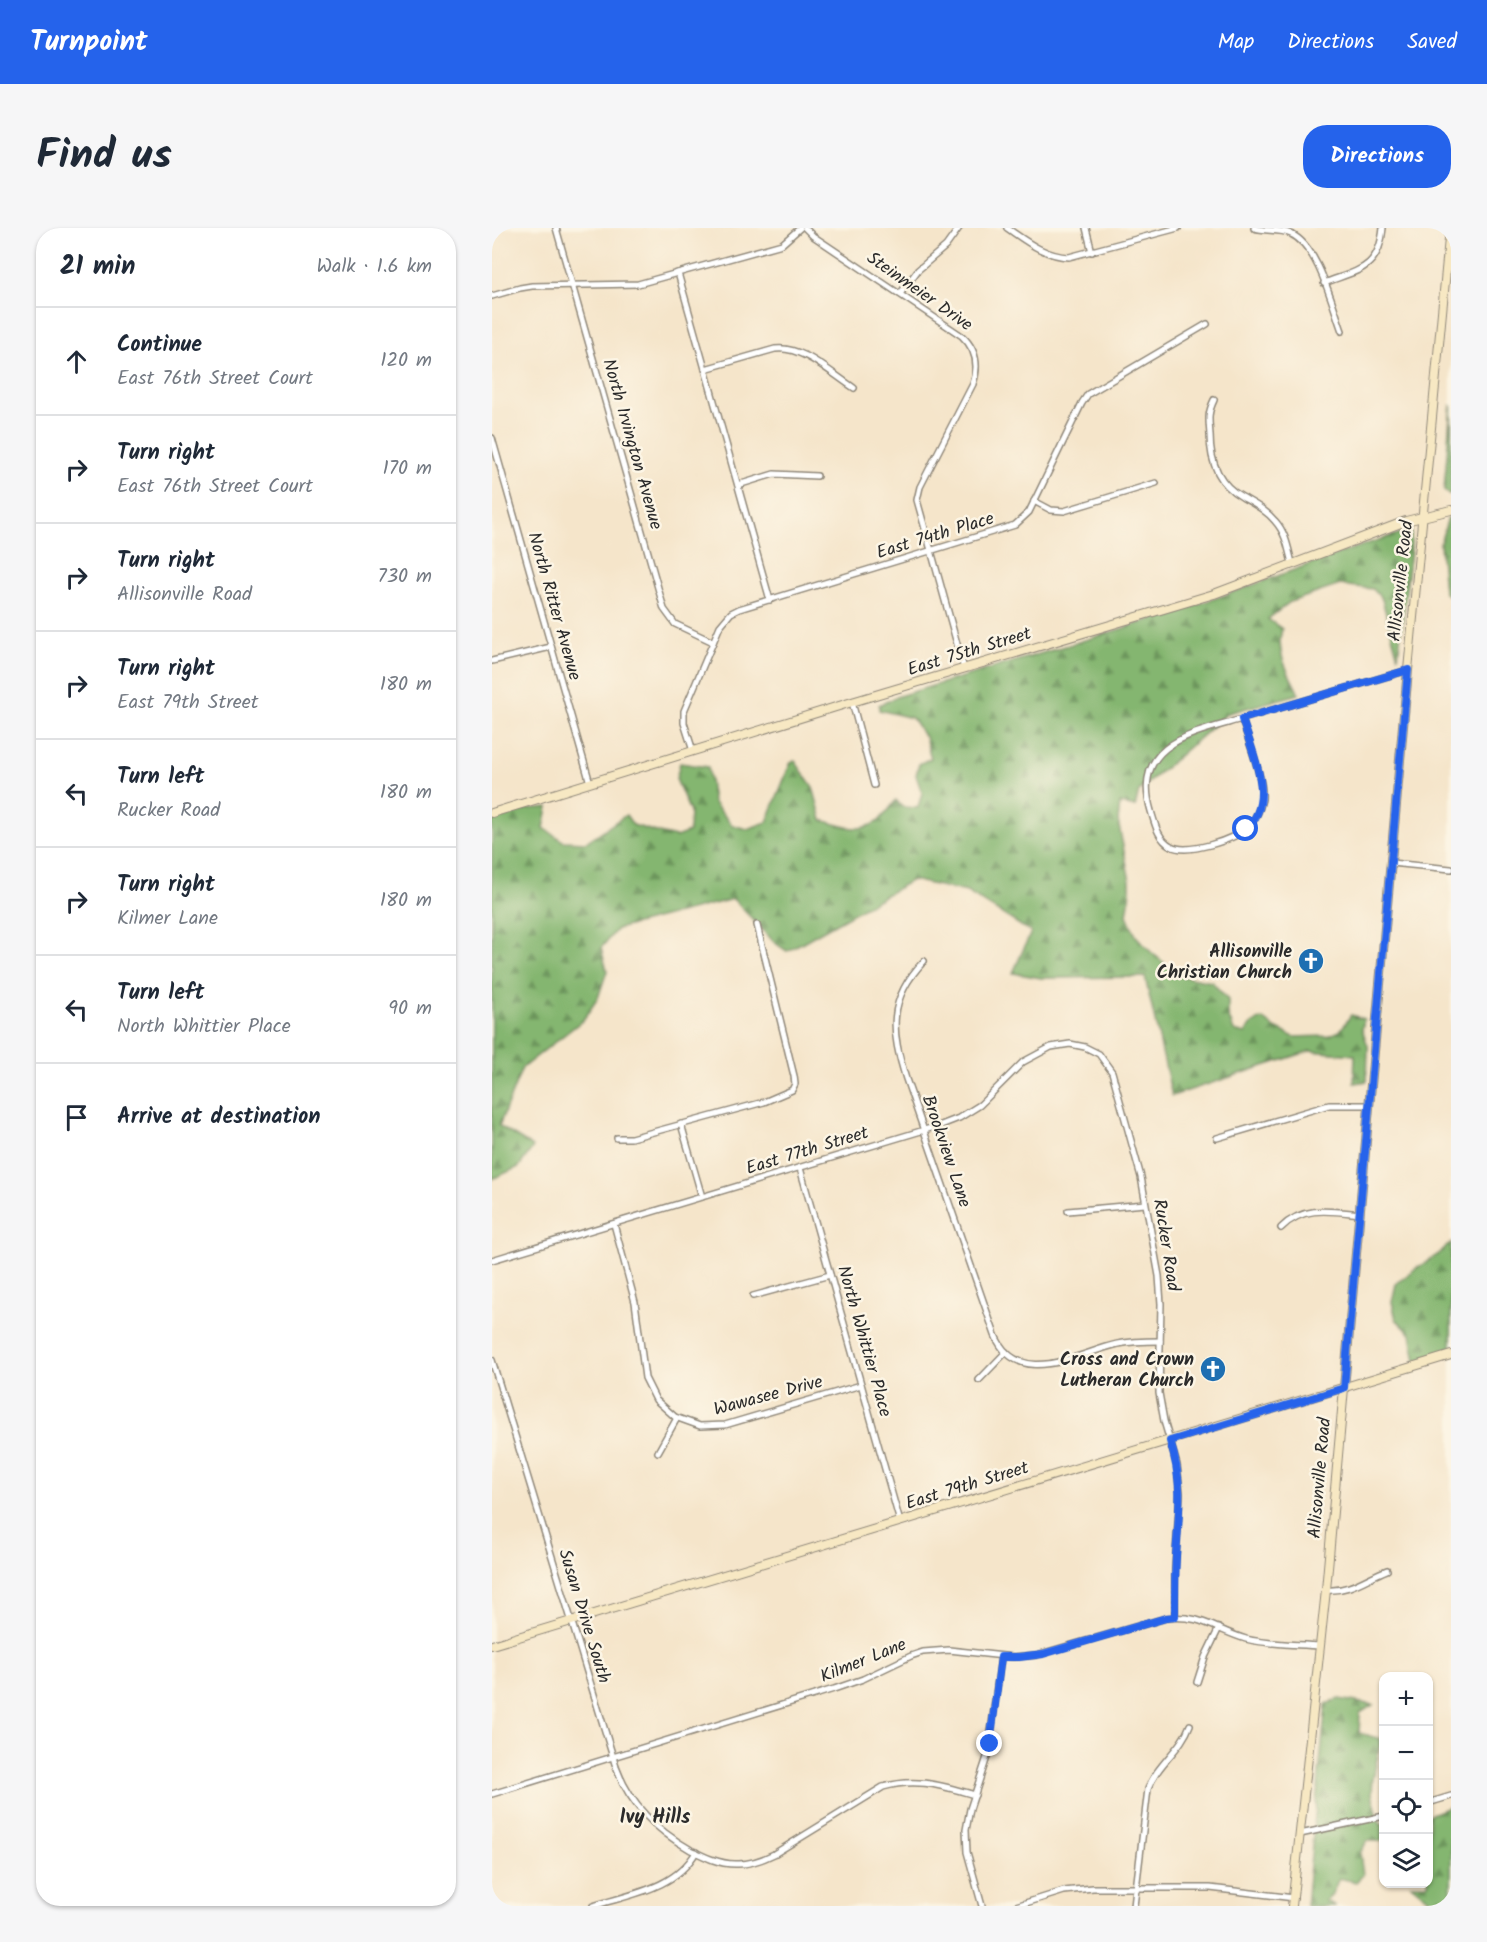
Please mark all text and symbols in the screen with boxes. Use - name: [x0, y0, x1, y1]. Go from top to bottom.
- text: Turnpoint: [30, 20, 148, 65]
- text: Map: [1218, 26, 1254, 59]
- text: Directions: [1287, 26, 1374, 59]
- text: Saved: [1407, 26, 1457, 59]
- text: Find us: [36, 123, 172, 190]
- button: Directions: [1303, 125, 1451, 188]
- street label: Steinmeier Drive: [860, 245, 978, 340]
- text: 21 min: [60, 246, 135, 288]
- text: Walk · 1.6 km: [316, 251, 432, 283]
- text: Continue: [117, 328, 202, 363]
- icon: ahead: [60, 345, 93, 378]
- text: 120 m: [380, 345, 432, 377]
- street label: North Irvington Avenue: [593, 356, 670, 533]
- text: East 76th Street Court: [117, 363, 313, 395]
- text: Turn right: [117, 436, 215, 471]
- icon: right: [60, 453, 93, 486]
- text: 170 m: [383, 453, 432, 485]
- text: East 76th Street Court: [117, 471, 313, 503]
- street label: East 74th Place: [873, 505, 998, 568]
- street label: Allisonville Road: [1381, 518, 1422, 643]
- street label: North Ritter Avenue: [519, 529, 589, 684]
- text: Turn right: [117, 544, 215, 579]
- icon: right: [60, 561, 93, 594]
- text: 730 m: [377, 561, 432, 593]
- text: Allisonville Road: [117, 579, 252, 611]
- street label: East 75th Street: [904, 620, 1036, 685]
- text: Turn right: [117, 652, 215, 687]
- icon: right: [60, 669, 93, 702]
- text: 180 m: [380, 669, 432, 701]
- text: East 79th Street: [117, 687, 259, 719]
- text: Turn left: [117, 760, 204, 795]
- icon: left: [60, 777, 93, 810]
- text: 180 m: [380, 777, 432, 809]
- text: Rucker Road: [117, 795, 220, 827]
- route start: [1232, 815, 1258, 841]
- text: Turn right: [117, 868, 215, 903]
- icon: right: [60, 885, 93, 918]
- text: 180 m: [380, 885, 432, 917]
- text: Kilmer Lane: [117, 903, 218, 935]
- place label: Allisonville Christian Church: [1157, 938, 1292, 988]
- church icon: Allisonville Christian Church: [1296, 946, 1326, 976]
- text: Turn left: [117, 976, 204, 1011]
- icon: left: [60, 993, 93, 1026]
- text: 90 m: [388, 993, 432, 1025]
- text: North Whittier Place: [117, 1011, 291, 1043]
- street label: Brookview Lane: [913, 1091, 978, 1212]
- text: Arrive at destination: [117, 1100, 320, 1135]
- icon: arrive: [60, 1101, 93, 1134]
- street label: East 77th Street: [743, 1119, 873, 1184]
- street label: Rucker Road: [1144, 1197, 1187, 1294]
- street label: North Whittier Place: [828, 1262, 899, 1421]
- place label: Cross and Crown Lutheran Church: [1060, 1346, 1194, 1396]
- church icon: Cross and Crown Lutheran Church: [1198, 1354, 1228, 1384]
- street label: Wawasee Drive: [711, 1368, 826, 1425]
- street label: Allisonville Road: [1301, 1415, 1340, 1540]
- street label: East 79th Street: [902, 1454, 1034, 1519]
- street label: Susan Drive South: [549, 1546, 618, 1687]
- street label: Kilmer Lane: [816, 1631, 911, 1692]
- map controls: [1379, 1672, 1433, 1888]
- button: +: [1379, 1672, 1433, 1726]
- button: −: [1379, 1726, 1433, 1780]
- route end: [976, 1730, 1002, 1756]
- button: locate: [1379, 1780, 1433, 1834]
- district label: Ivy Hills: [620, 1802, 691, 1834]
- button: layers: [1379, 1834, 1433, 1888]

